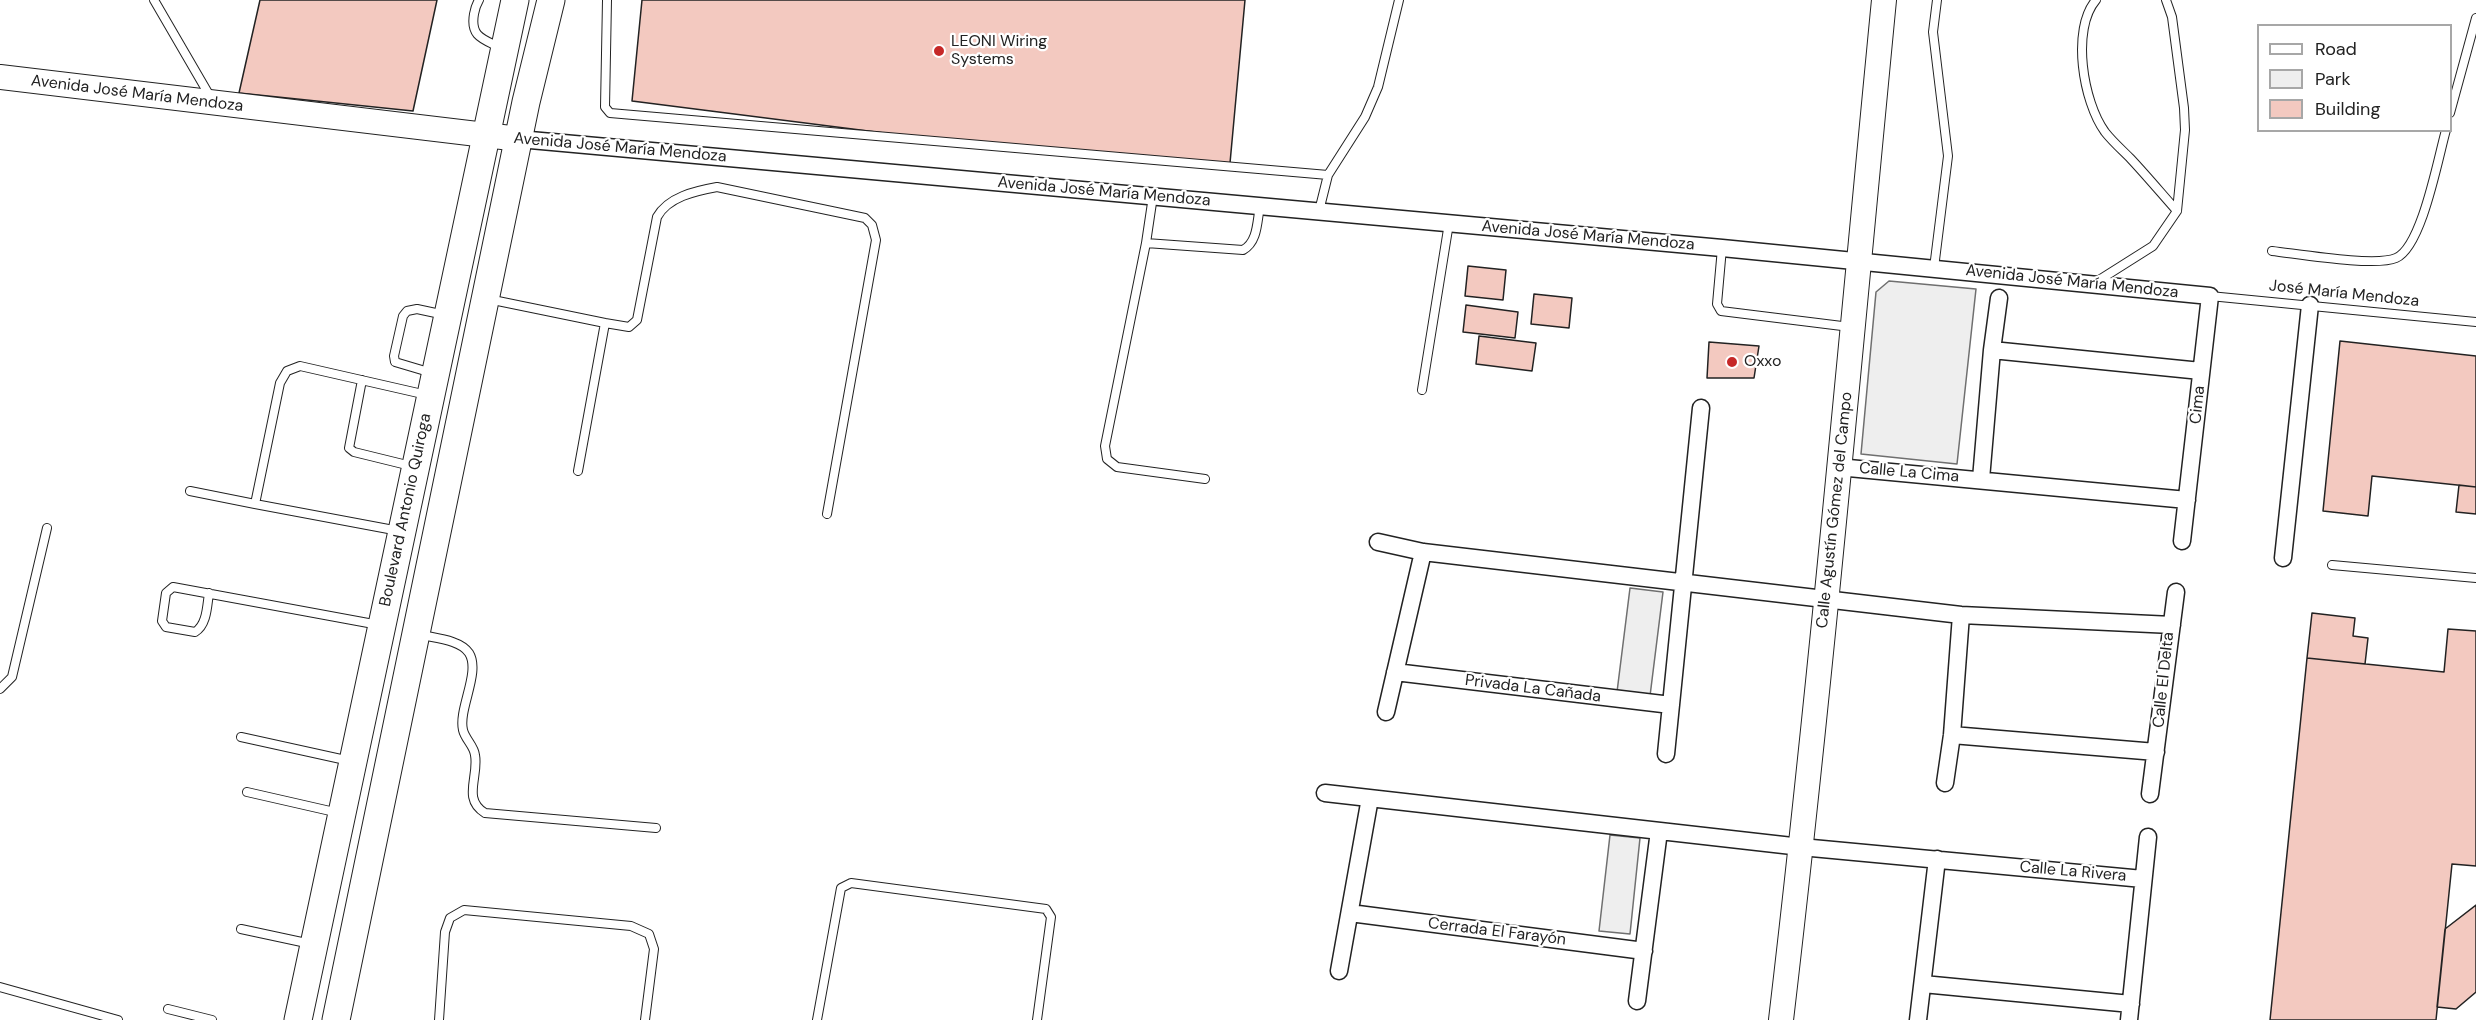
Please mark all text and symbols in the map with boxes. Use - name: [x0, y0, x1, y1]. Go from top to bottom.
- legend: [2257, 24, 2452, 132]
- place label: LEONI Wiring Systems: [951, 32, 1047, 70]
- text: Road: [2315, 37, 2357, 61]
- marker: LEONI Wiring Systems: [932, 44, 946, 58]
- text: Park: [2315, 67, 2351, 91]
- street label: Avenida José María Mendoza: [30, 71, 244, 117]
- text: Building: [2315, 97, 2380, 121]
- street label: Avenida José María Mendoza: [513, 129, 727, 167]
- street label: Avenida José María Mendoza: [997, 173, 1211, 211]
- street label: Avenida José María Mendoza: [1481, 217, 1695, 255]
- street label: Avenida José María Mendoza: [1965, 261, 2179, 303]
- street label: José María Mendoza: [2268, 277, 2420, 311]
- place label: Oxxo: [1744, 352, 1781, 372]
- marker: Oxxo: [1725, 355, 1739, 369]
- street label: Cima: [2186, 385, 2210, 425]
- street label: Calle Agustín Gómez del Campo: [1813, 391, 1857, 629]
- street label: Boulevard Antonio Quiroga: [376, 412, 436, 608]
- street label: Calle La Cima: [1858, 459, 1960, 487]
- street label: Calle El Delta: [2149, 631, 2179, 729]
- street label: Privada La Cañada: [1464, 671, 1602, 707]
- street label: Calle La Rivera: [2019, 858, 2127, 886]
- street label: Cerrada El Farayón: [1427, 914, 1567, 950]

